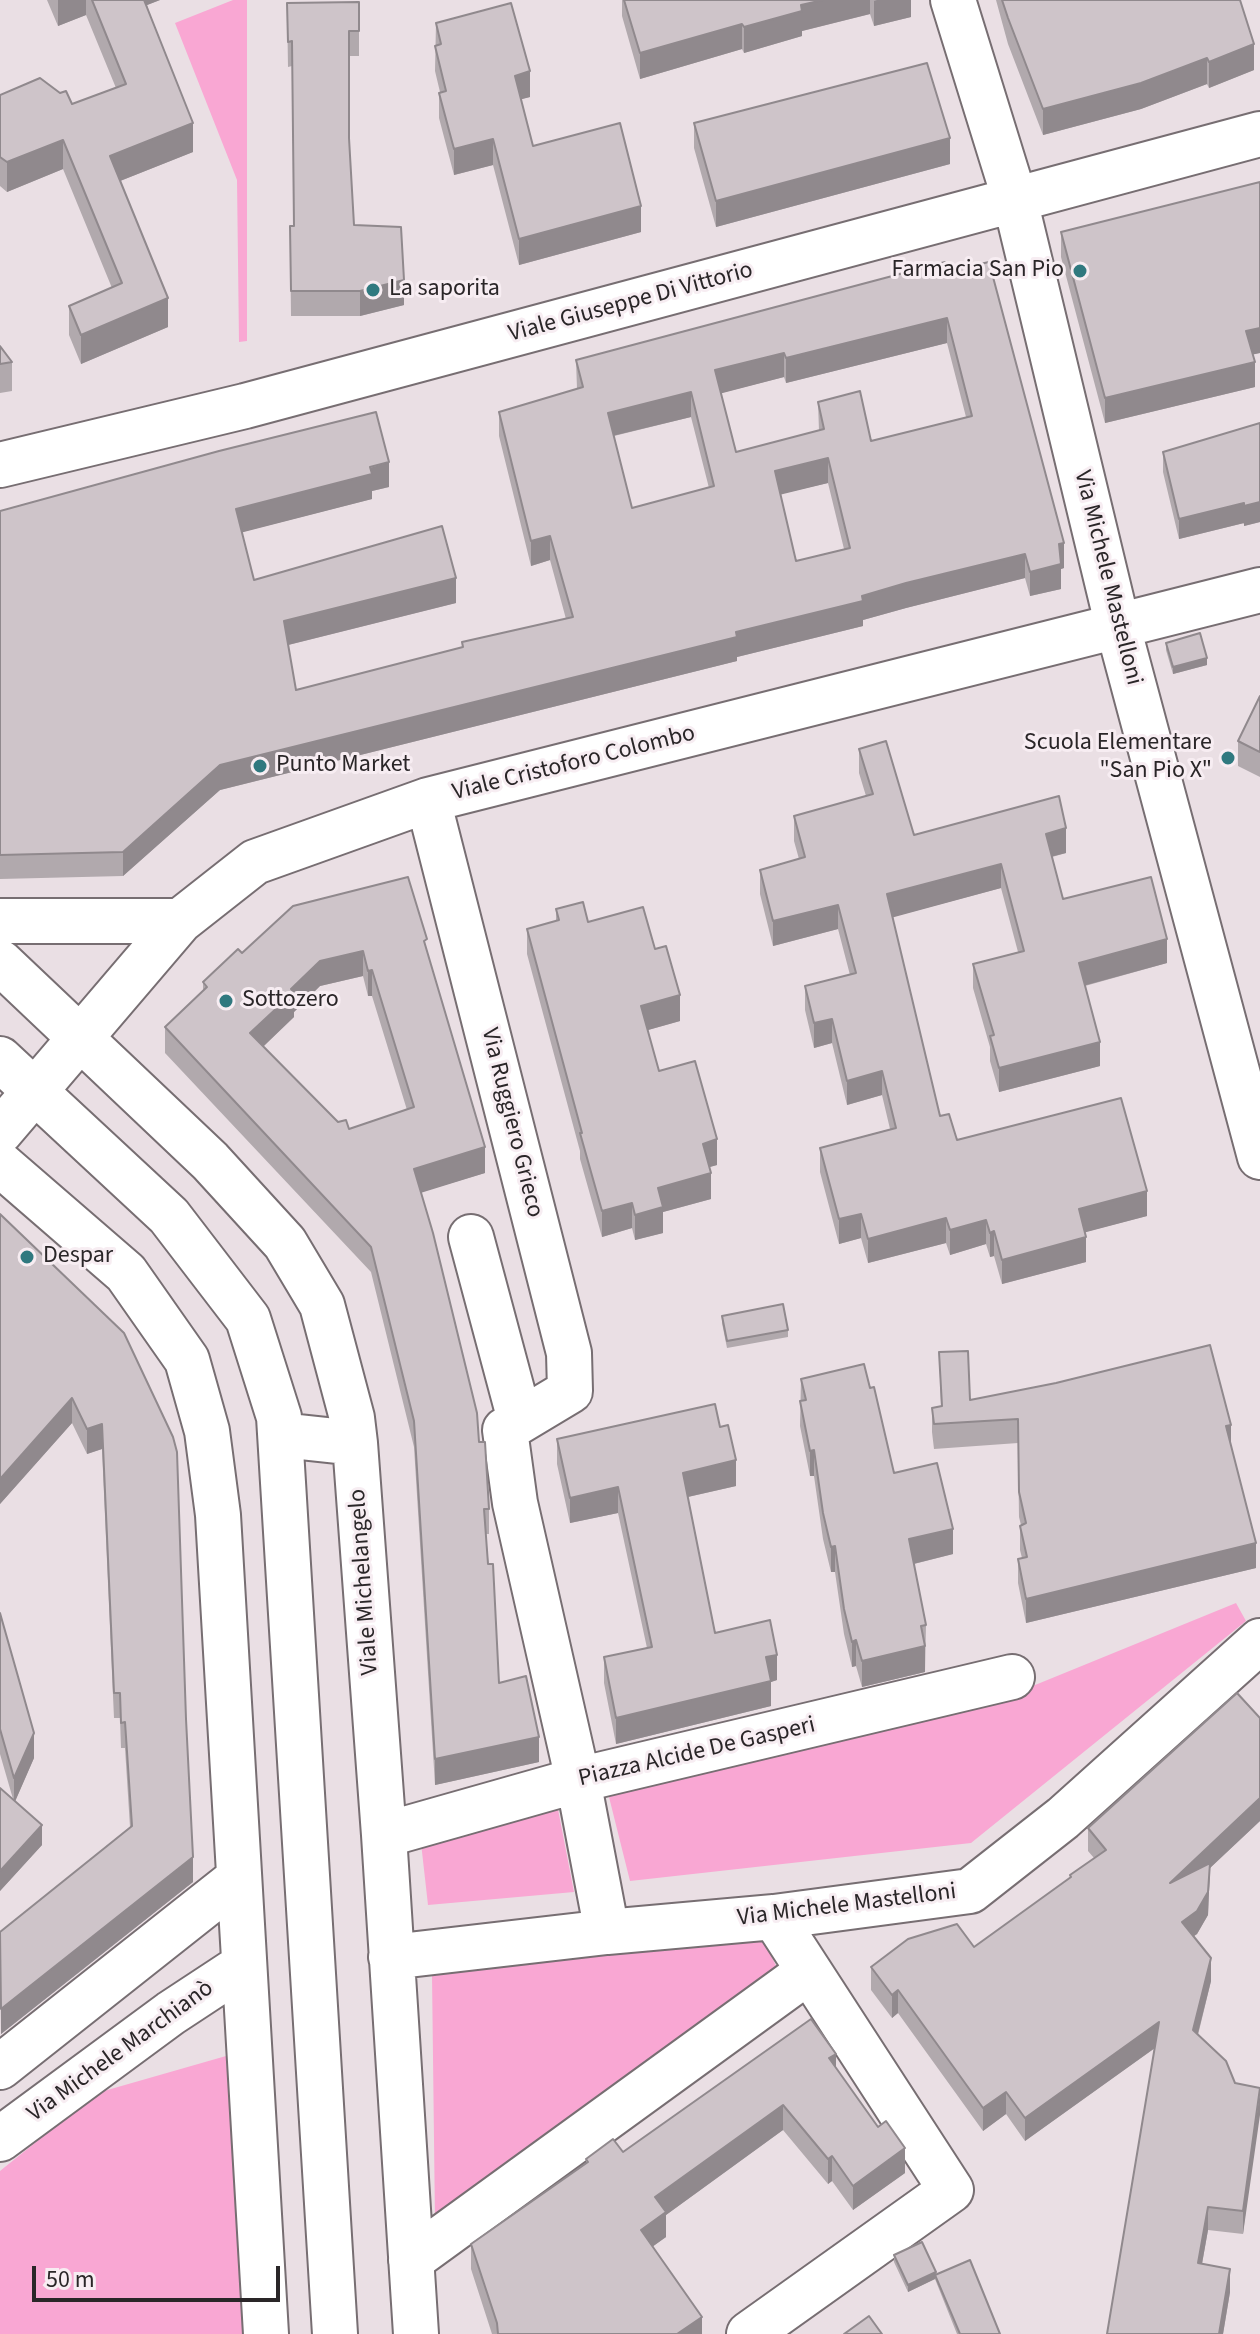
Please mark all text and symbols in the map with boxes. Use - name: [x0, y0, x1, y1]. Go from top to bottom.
- street label: Viale Giuseppe Di Vittorio: [506, 257, 756, 349]
- place label: Farmacia San Pio: [891, 257, 1064, 285]
- marker: Farmacia San Pio: [1071, 262, 1089, 280]
- place label: La saporita: [389, 276, 500, 304]
- marker: La saporita: [364, 281, 382, 299]
- street label: Via Michele Mastelloni: [1066, 468, 1148, 688]
- street label: Viale Cristoforo Colombo: [450, 720, 698, 808]
- place label: Scuola Elementare "San Pio X": [1024, 730, 1212, 786]
- marker: Scuola Elementare "San Pio X": [1219, 749, 1237, 767]
- place label: Punto Market: [276, 752, 410, 780]
- marker: Punto Market: [251, 757, 269, 775]
- place label: Sottozero: [242, 987, 339, 1015]
- marker: Sottozero: [217, 992, 235, 1010]
- street label: Via Ruggiero Grieco: [474, 1025, 548, 1221]
- place label: Despar: [43, 1243, 113, 1271]
- marker: Despar: [18, 1248, 36, 1266]
- street label: Viale Michelangelo: [344, 1488, 386, 1676]
- street label: Piazza Alcide De Gasperi: [576, 1712, 818, 1794]
- street label: Via Michele Mastelloni: [736, 1878, 958, 1934]
- street label: Via Michele Marchianò: [22, 1975, 220, 2129]
- scale bar: [36, 2250, 284, 2300]
- text: 50 m: [46, 2262, 95, 2297]

